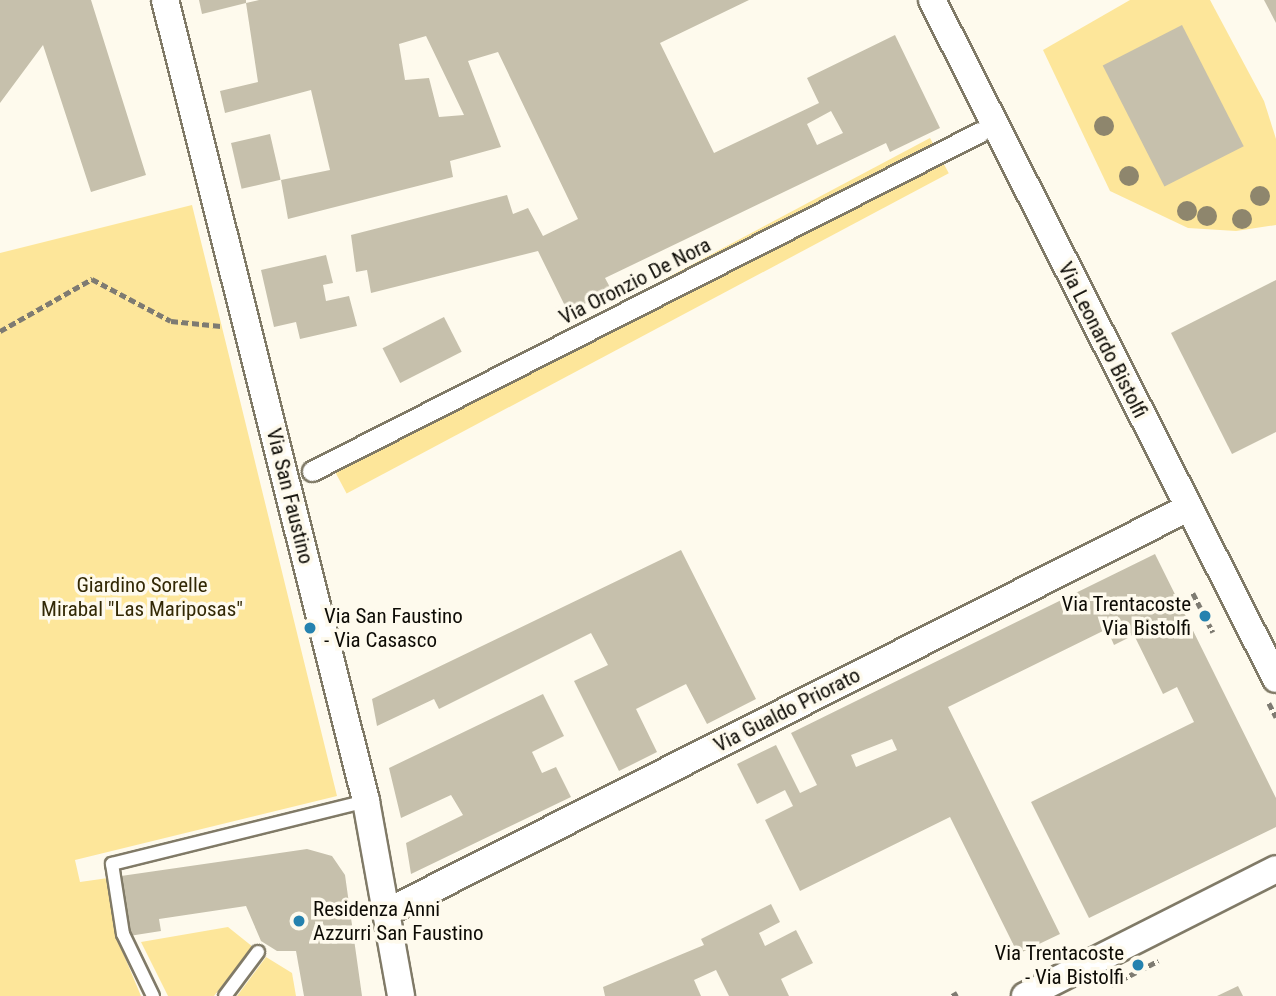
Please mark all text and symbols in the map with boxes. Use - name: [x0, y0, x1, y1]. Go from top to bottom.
- street label: Via Oronzio De Nora: [555, 232, 715, 330]
- street label: Via Leonardo Bistolfi: [1053, 258, 1153, 422]
- street label: Via San Faustino: [261, 426, 319, 566]
- park label: Giardino Sorelle Mirabal "Las Mariposas": [41, 572, 243, 622]
- place label: Via Trentacoste Via Bistolfi: [1061, 591, 1191, 641]
- place label: Via San Faustino - Via Casasco: [324, 603, 463, 653]
- marker: Via Trentacoste Via Bistolfi: [1197, 608, 1213, 624]
- marker: Via San Faustino - Via Casasco: [302, 620, 318, 636]
- street label: Via Gualdo Priorato: [710, 662, 864, 758]
- place label: Residenza Anni Azzurri San Faustino: [313, 896, 483, 946]
- marker: Residenza Anni Azzurri San Faustino: [291, 913, 307, 929]
- place label: Via Trentacoste - Via Bistolfi: [994, 940, 1124, 990]
- marker: Via Trentacoste - Via Bistolfi: [1130, 957, 1146, 973]

